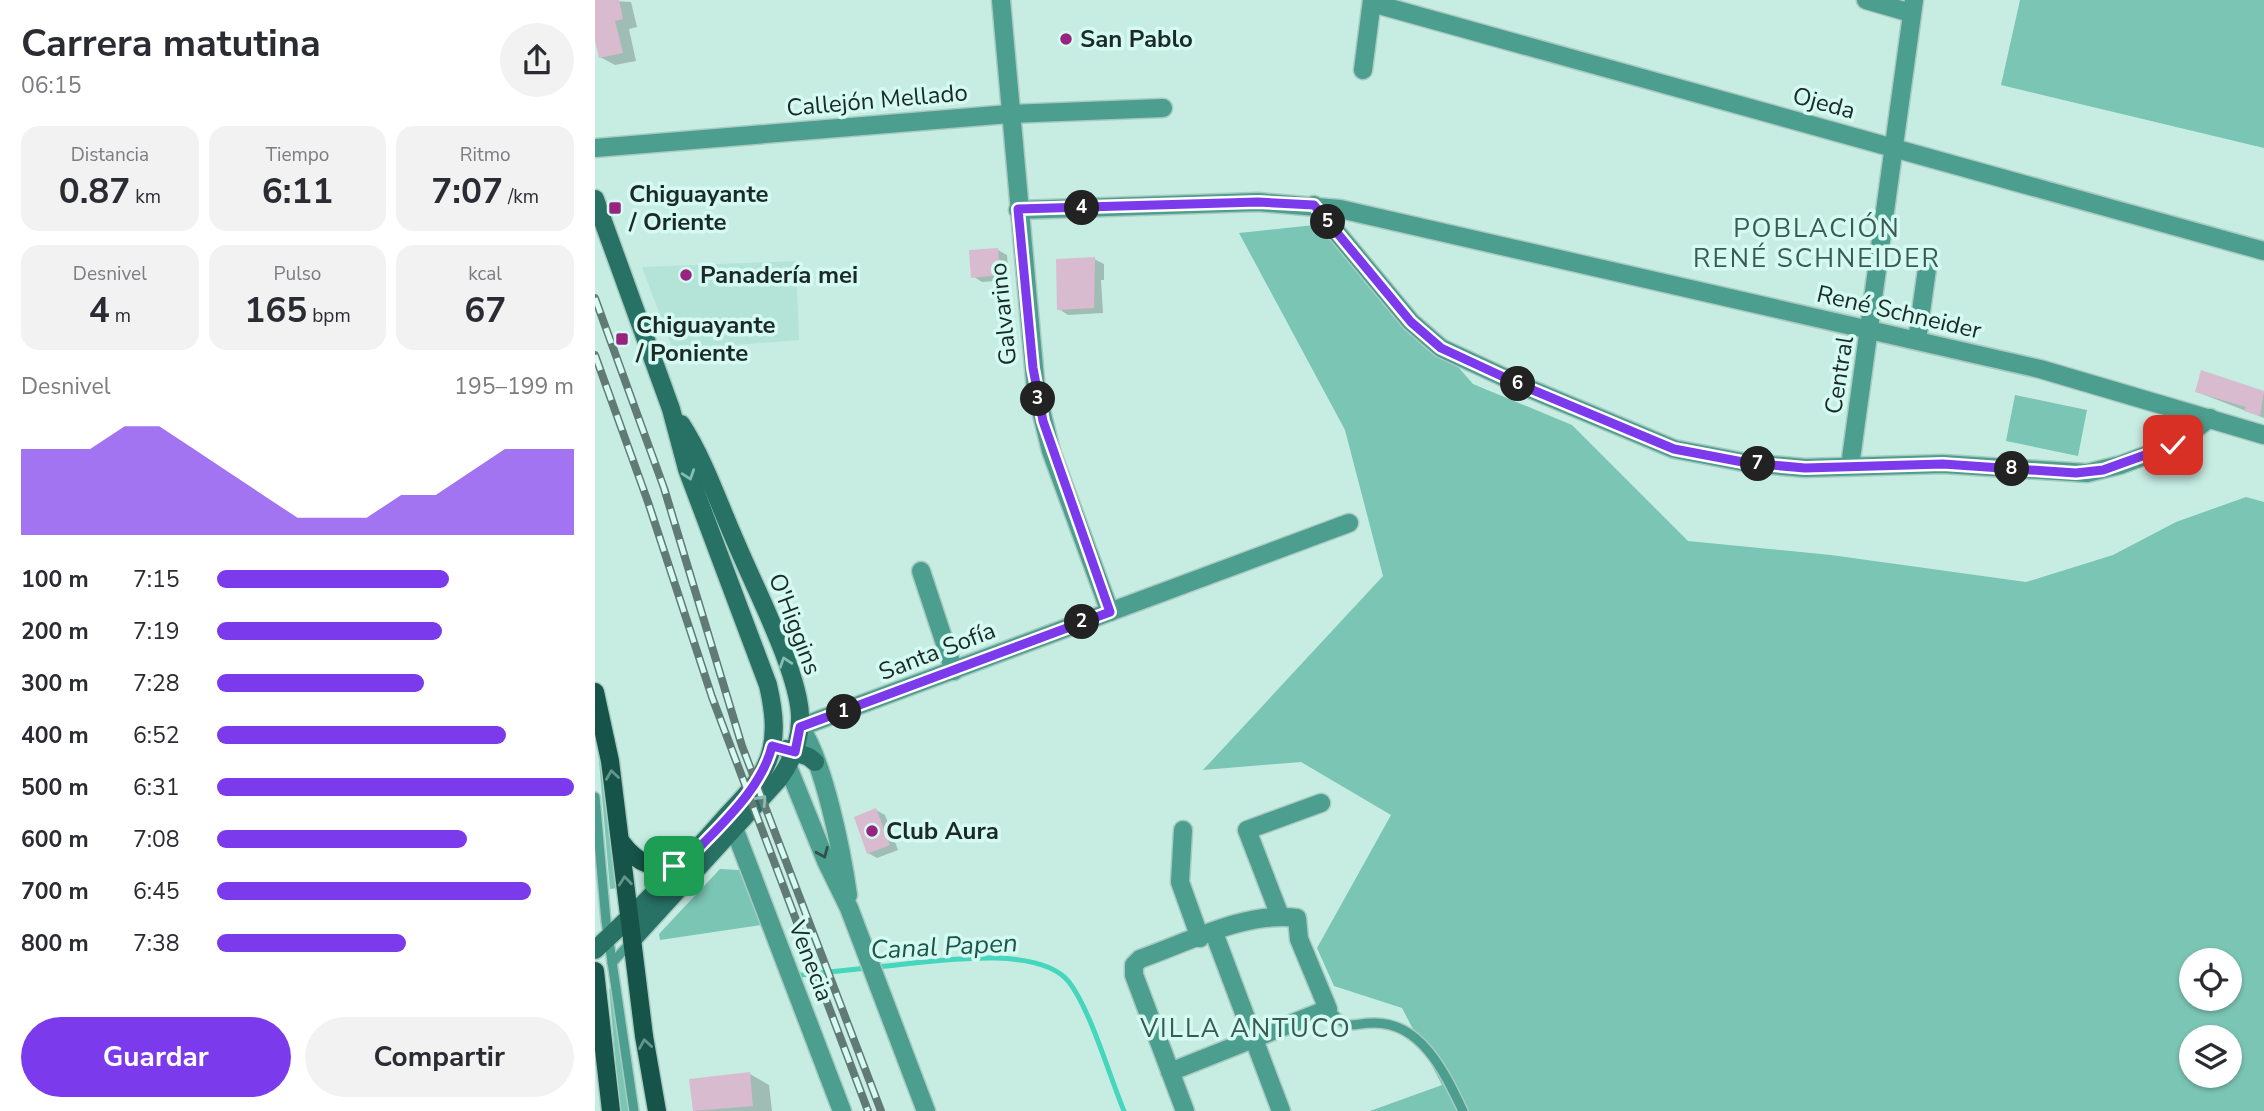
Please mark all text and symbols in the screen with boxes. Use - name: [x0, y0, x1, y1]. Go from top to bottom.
- text: Carrera matutina: [21, 18, 321, 69]
- button: share: [500, 23, 574, 97]
- place label: San Pablo: [1080, 23, 1193, 55]
- marker: San Pablo: [1058, 31, 1074, 47]
- text: 06:15: [21, 70, 81, 101]
- street label: Callejón Mellado: [785, 76, 969, 124]
- street label: Ojeda: [1789, 79, 1859, 127]
- text: Distancia: [71, 142, 149, 168]
- text: Tiempo: [266, 142, 329, 168]
- text: Ritmo: [460, 142, 510, 168]
- text: 0.87: [59, 168, 130, 215]
- text: 6:11: [262, 168, 333, 215]
- text: 7:07: [431, 168, 503, 215]
- place label: Chiguayante / Oriente: [628, 178, 769, 238]
- text: km: [130, 184, 161, 210]
- text: /km: [503, 184, 539, 210]
- pin: 4: [1065, 190, 1099, 226]
- text: 4: [1076, 194, 1087, 220]
- marker: Chiguayante / Oriente: [607, 200, 623, 216]
- pin: 5: [1311, 204, 1345, 240]
- text: 5: [1322, 208, 1333, 234]
- district label: POBLACIÓN RENÉ SCHNEIDER: [1693, 211, 1941, 276]
- place label: Panadería mei: [700, 259, 858, 291]
- text: Desnivel: [73, 261, 147, 287]
- text: Pulso: [274, 261, 321, 287]
- text: kcal: [468, 261, 502, 287]
- street label: Galvarino: [982, 261, 1024, 367]
- marker: Panadería mei: [678, 267, 694, 283]
- street label: René Schneider: [1814, 278, 1985, 347]
- text: 4: [89, 287, 110, 334]
- text: 165: [244, 287, 307, 334]
- text: 67: [464, 287, 506, 334]
- text: m: [110, 303, 131, 329]
- text: bpm: [307, 303, 351, 329]
- place label: Chiguayante / Poniente: [635, 309, 776, 369]
- marker: Chiguayante / Poniente: [614, 331, 630, 347]
- street label: Central: [1817, 334, 1861, 416]
- pin: 6: [1501, 366, 1535, 402]
- text: 6: [1512, 370, 1523, 396]
- text: Desnivel: [21, 371, 111, 402]
- text: 195–199 m: [454, 371, 574, 402]
- pin: 3: [1021, 382, 1055, 416]
- text: 3: [1032, 385, 1043, 411]
- pin: [2143, 415, 2203, 475]
- icon: check: [2154, 426, 2192, 464]
- pin: 7: [1741, 447, 1775, 482]
- text: 7: [1752, 450, 1763, 476]
- pin: 8: [1995, 452, 2029, 486]
- text: 8: [2006, 455, 2017, 481]
- one-way arrow: [681, 468, 695, 481]
- text: 100 m: [21, 564, 89, 595]
- text: 7:15: [133, 564, 180, 595]
- street label: O'Higgins: [761, 569, 829, 679]
- pin: 2: [1065, 604, 1099, 640]
- text: 2: [1076, 608, 1087, 634]
- street label: Santa Sofía: [874, 614, 1000, 688]
- text: 200 m: [21, 616, 89, 647]
- text: 7:19: [133, 616, 180, 647]
- one-way arrow: [779, 656, 793, 668]
- text: 300 m: [21, 668, 89, 699]
- text: 7:28: [133, 668, 180, 699]
- pin: 1: [827, 694, 861, 730]
- text: 1: [838, 698, 849, 724]
- text: 400 m: [21, 720, 89, 751]
- text: 6:52: [133, 720, 180, 751]
- one-way arrow: [604, 769, 619, 781]
- text: 500 m: [21, 772, 89, 803]
- text: 6:31: [133, 772, 180, 803]
- one-way arrow: [753, 795, 766, 808]
- place label: Club Aura: [886, 815, 999, 847]
- marker: Club Aura: [864, 823, 880, 839]
- text: 600 m: [21, 824, 89, 855]
- text: 7:08: [133, 824, 180, 855]
- pin: [644, 836, 704, 896]
- icon: arrive: [655, 847, 693, 885]
- one-way arrow: [814, 847, 828, 859]
- text: 700 m: [21, 876, 89, 907]
- text: 6:45: [133, 876, 180, 907]
- one-way arrow: [618, 876, 633, 887]
- street label: Venecia: [781, 915, 841, 1006]
- water label: Canal Papen: [870, 925, 1018, 968]
- text: 800 m: [21, 928, 89, 959]
- text: 7:38: [133, 928, 180, 959]
- map controls: [2179, 948, 2242, 1088]
- button: locate: [2179, 948, 2242, 1011]
- district label: VILLA ANTUCO: [1139, 1011, 1352, 1046]
- button: Guardar: [21, 1017, 291, 1097]
- button: Compartir: [305, 1017, 574, 1097]
- button: layers: [2179, 1025, 2242, 1088]
- one-way arrow: [638, 1038, 653, 1050]

